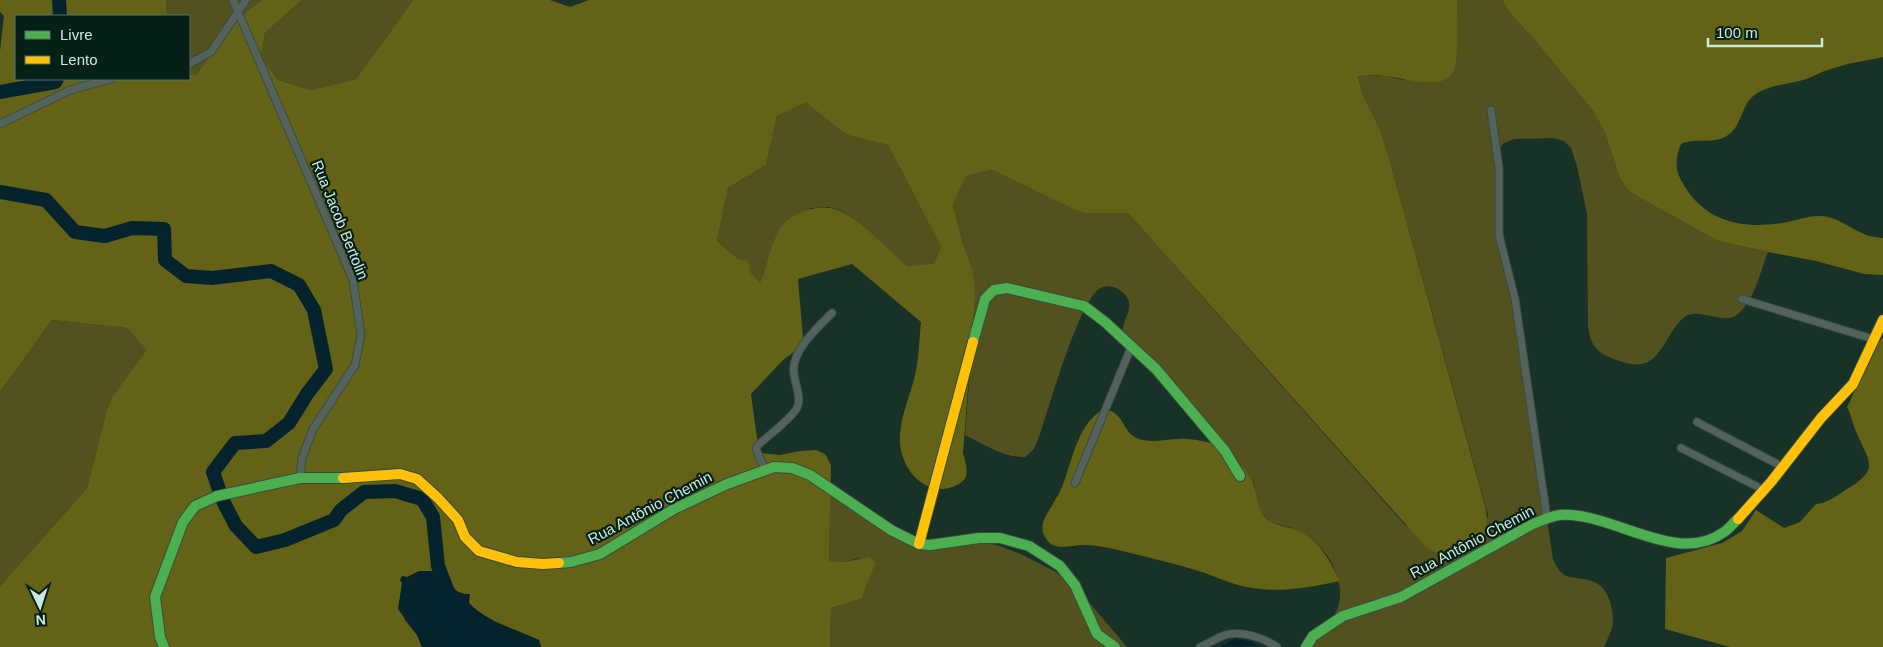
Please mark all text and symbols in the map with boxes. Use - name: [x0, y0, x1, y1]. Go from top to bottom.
- legend: [15, 15, 190, 80]
- scale bar: [1708, 15, 1822, 47]
- text: 100 m: [1716, 24, 1758, 41]
- text: Livre: [60, 26, 93, 43]
- text: Lento: [60, 51, 98, 68]
- street label: Rua Jacob Bertolin: [309, 158, 372, 282]
- street label: Rua Antônio Chemin: [585, 468, 714, 547]
- street label: Rua Antônio Chemin: [1407, 502, 1536, 581]
- north arrow: [15, 582, 65, 632]
- text: N: [35, 612, 47, 628]

